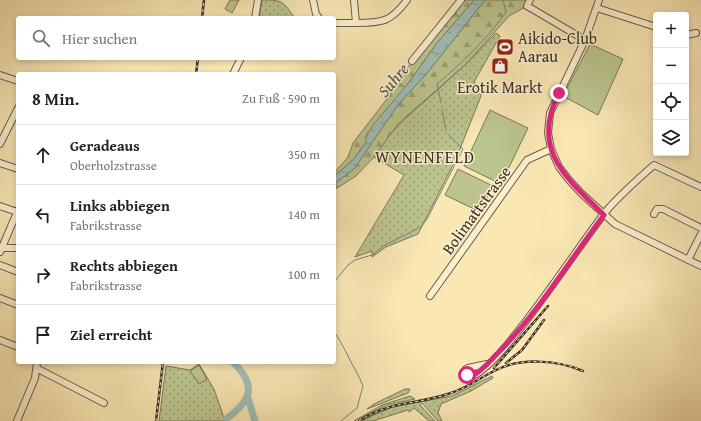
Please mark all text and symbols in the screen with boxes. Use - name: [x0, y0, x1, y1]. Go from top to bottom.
- map controls: [653, 12, 689, 156]
- button: +: [653, 12, 689, 48]
- search box: [16, 16, 336, 60]
- place label: Aikido-Club Aarau: [518, 26, 597, 68]
- icon: search: [30, 27, 52, 49]
- text: Hier suchen: [62, 28, 137, 49]
- sports icon: Aikido-Club Aarau: [495, 37, 515, 57]
- button: −: [653, 48, 689, 84]
- shop icon: Erotik Markt: [490, 56, 510, 76]
- water label: Suhre: [371, 57, 414, 102]
- place label: Erotik Markt: [457, 75, 543, 99]
- route end: [550, 84, 568, 102]
- button: locate: [653, 84, 689, 120]
- text: 8 Min.: [32, 86, 79, 111]
- text: Zu Fuß · 590 m: [242, 89, 320, 108]
- button: layers: [653, 120, 689, 156]
- text: Geradeaus: [70, 135, 140, 156]
- icon: ahead: [32, 144, 54, 166]
- district label: WYNENFELD: [375, 144, 475, 169]
- text: 350 m: [288, 145, 320, 164]
- text: Oberholzstrasse: [70, 156, 157, 175]
- street label: Bolimattstrasse: [436, 161, 516, 259]
- text: Links abbiegen: [70, 195, 170, 216]
- icon: left: [32, 204, 54, 226]
- text: 140 m: [288, 205, 320, 224]
- text: Fabrikstrasse: [70, 216, 142, 235]
- text: Rechts abbiegen: [70, 255, 178, 276]
- icon: right: [32, 264, 54, 286]
- text: 100 m: [288, 265, 320, 284]
- text: Fabrikstrasse: [70, 276, 142, 295]
- icon: arrive: [32, 324, 54, 346]
- text: Ziel erreicht: [70, 324, 152, 345]
- route start: [458, 366, 476, 384]

